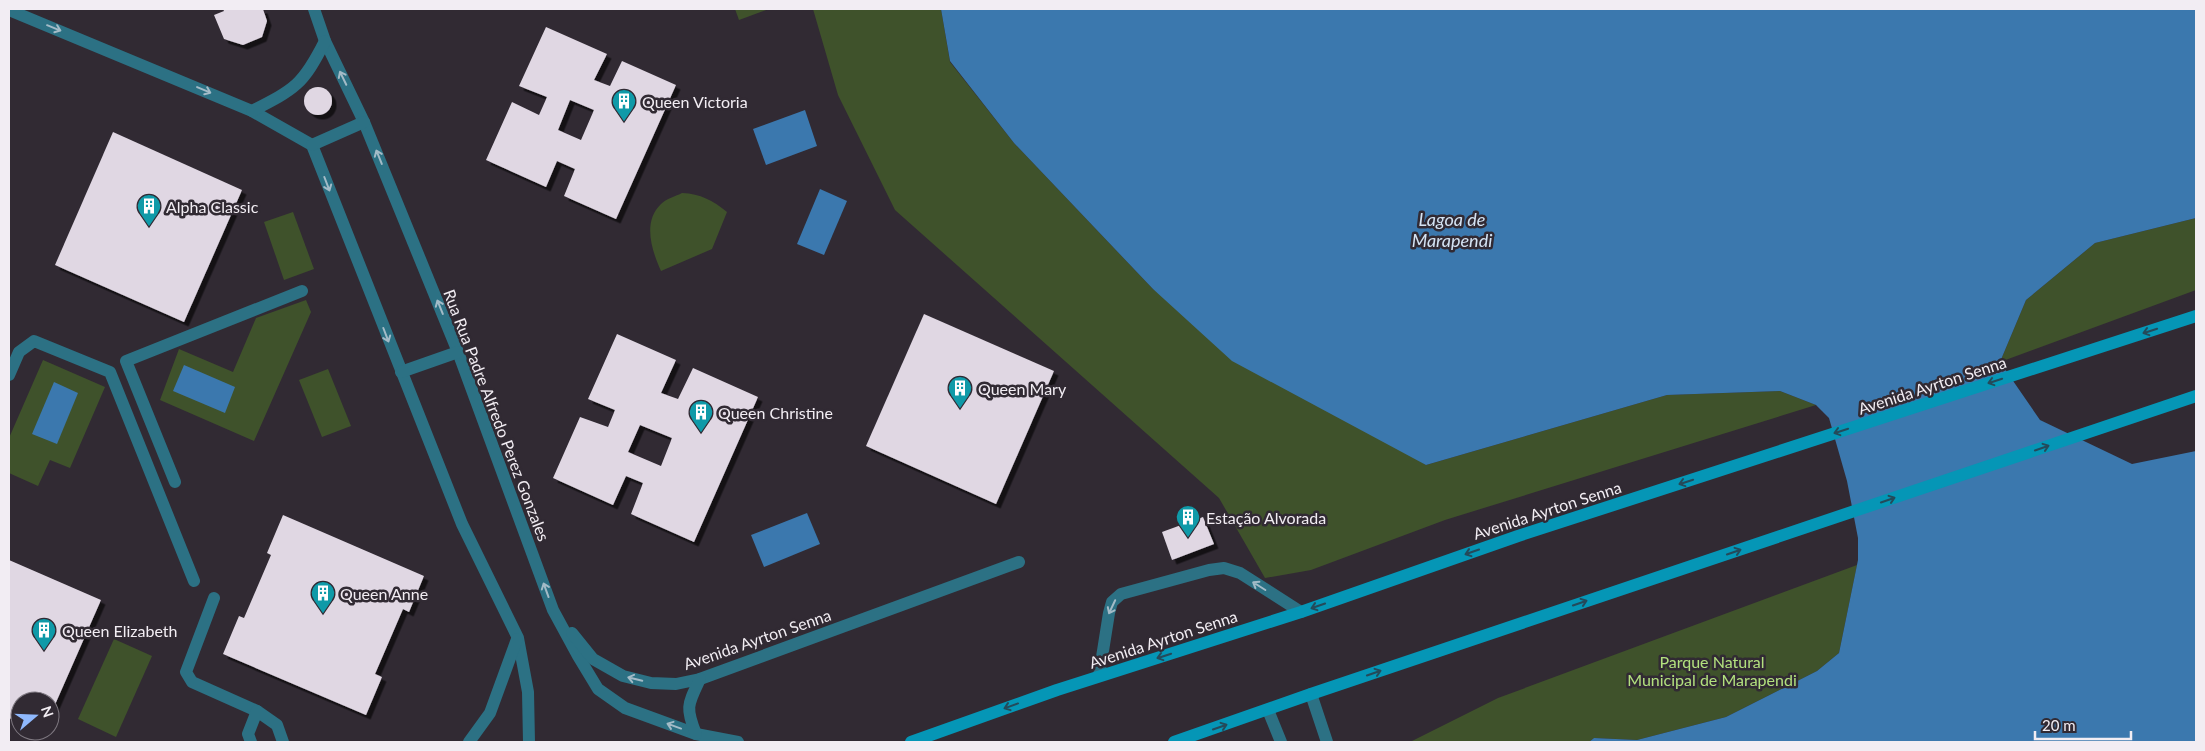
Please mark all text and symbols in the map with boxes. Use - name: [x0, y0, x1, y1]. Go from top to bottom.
- one-way arrow: [46, 24, 61, 33]
- one-way arrow: [338, 71, 347, 86]
- one-way arrow: [196, 86, 211, 96]
- building icon: Queen Victoria: [611, 88, 637, 122]
- place label: Queen Victoria: [642, 92, 748, 111]
- one-way arrow: [373, 150, 383, 165]
- one-way arrow: [323, 176, 332, 191]
- building icon: Alpha Classic: [136, 193, 162, 227]
- place label: Alpha Classic: [166, 197, 259, 216]
- water label: Lagoa de Marapendi: [1412, 208, 1492, 251]
- street label: Rua Rua Padre Alfredo Perez Gonzales: [440, 286, 554, 544]
- one-way arrow: [435, 300, 444, 315]
- one-way arrow: [382, 327, 391, 342]
- one-way arrow: [2142, 327, 2158, 337]
- street label: Avenida Ayrton Senna: [1855, 352, 2009, 418]
- building icon: Queen Mary: [947, 375, 973, 409]
- one-way arrow: [1988, 377, 2004, 387]
- place label: Queen Mary: [978, 379, 1067, 398]
- building icon: Queen Christine: [688, 399, 714, 433]
- place label: Queen Christine: [718, 403, 833, 422]
- one-way arrow: [1833, 427, 1849, 437]
- one-way arrow: [2034, 443, 2050, 452]
- street label: Avenida Ayrton Senna: [1470, 477, 1624, 543]
- one-way arrow: [1678, 477, 1694, 487]
- one-way arrow: [1880, 495, 1896, 504]
- building icon: Estação Alvorada: [1175, 504, 1201, 538]
- place label: Estação Alvorada: [1206, 508, 1326, 527]
- one-way arrow: [1726, 546, 1742, 556]
- one-way arrow: [1465, 548, 1480, 557]
- building icon: Queen Anne: [310, 580, 336, 614]
- one-way arrow: [1253, 580, 1267, 590]
- one-way arrow: [541, 583, 550, 599]
- place label: Queen Anne: [340, 584, 428, 603]
- one-way arrow: [1572, 598, 1588, 608]
- one-way arrow: [1107, 599, 1116, 614]
- one-way arrow: [1311, 602, 1327, 611]
- street label: Avenida Ayrton Senna: [681, 605, 833, 673]
- street label: Avenida Ayrton Senna: [1086, 606, 1240, 672]
- building icon: Queen Elizabeth: [31, 617, 57, 651]
- place label: Queen Elizabeth: [62, 621, 178, 640]
- one-way arrow: [1156, 651, 1172, 661]
- park label: Parque Natural Municipal de Marapendi: [1627, 652, 1797, 689]
- one-way arrow: [1365, 668, 1381, 677]
- one-way arrow: [628, 674, 644, 683]
- north arrow: [10, 691, 60, 741]
- one-way arrow: [1004, 702, 1019, 711]
- text: N: [38, 704, 58, 719]
- scale bar: [2035, 708, 2131, 740]
- text: 20 m: [2042, 716, 2076, 734]
- one-way arrow: [667, 721, 682, 730]
- one-way arrow: [1212, 721, 1228, 731]

